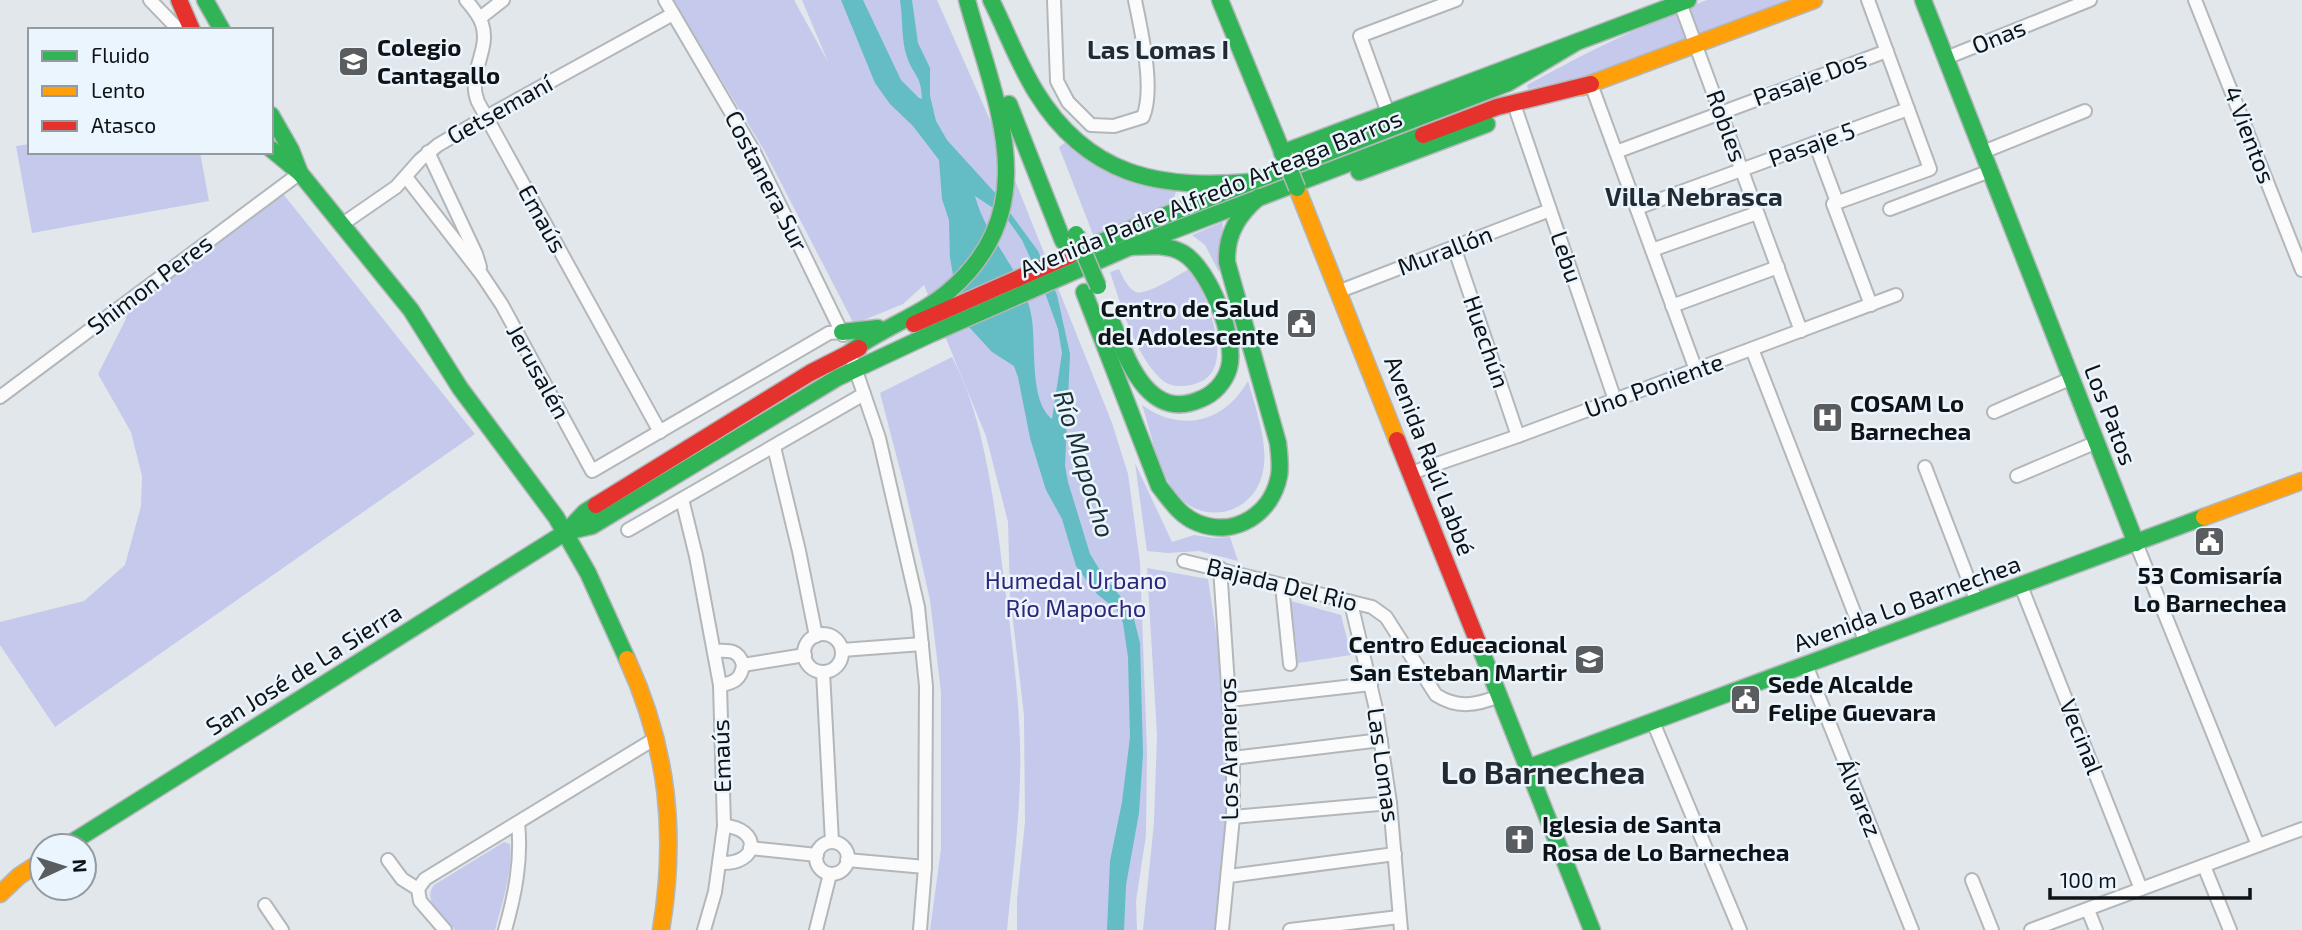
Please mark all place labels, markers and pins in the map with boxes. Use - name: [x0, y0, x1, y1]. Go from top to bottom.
- place label: Colegio Cantagallo: [377, 32, 500, 89]
- school or university icon: Colegio Cantagallo: [337, 45, 371, 79]
- place label: Centro de Salud del Adolescente: [1097, 293, 1279, 350]
- public building icon: Centro de Salud del Adolescente: [1285, 306, 1319, 340]
- place label: COSAM Lo Barnechea: [1850, 388, 1971, 445]
- hospital icon: COSAM Lo Barnechea: [1810, 401, 1844, 435]
- public building icon: 53 Comisaría Lo Barnechea: [2193, 525, 2227, 559]
- place label: 53 Comisaría Lo Barnechea: [2133, 560, 2287, 617]
- place label: Centro Educacional San Esteban Martir: [1348, 629, 1568, 686]
- school or university icon: Centro Educacional San Esteban Martir: [1573, 642, 1607, 676]
- place label: Sede Alcalde Felipe Guevara: [1768, 669, 1936, 726]
- public building icon: Sede Alcalde Felipe Guevara: [1728, 682, 1762, 716]
- place label: Iglesia de Santa Rosa de Lo Barnechea: [1542, 809, 1790, 866]
- church icon: Iglesia de Santa Rosa de Lo Barnechea: [1502, 822, 1536, 856]

